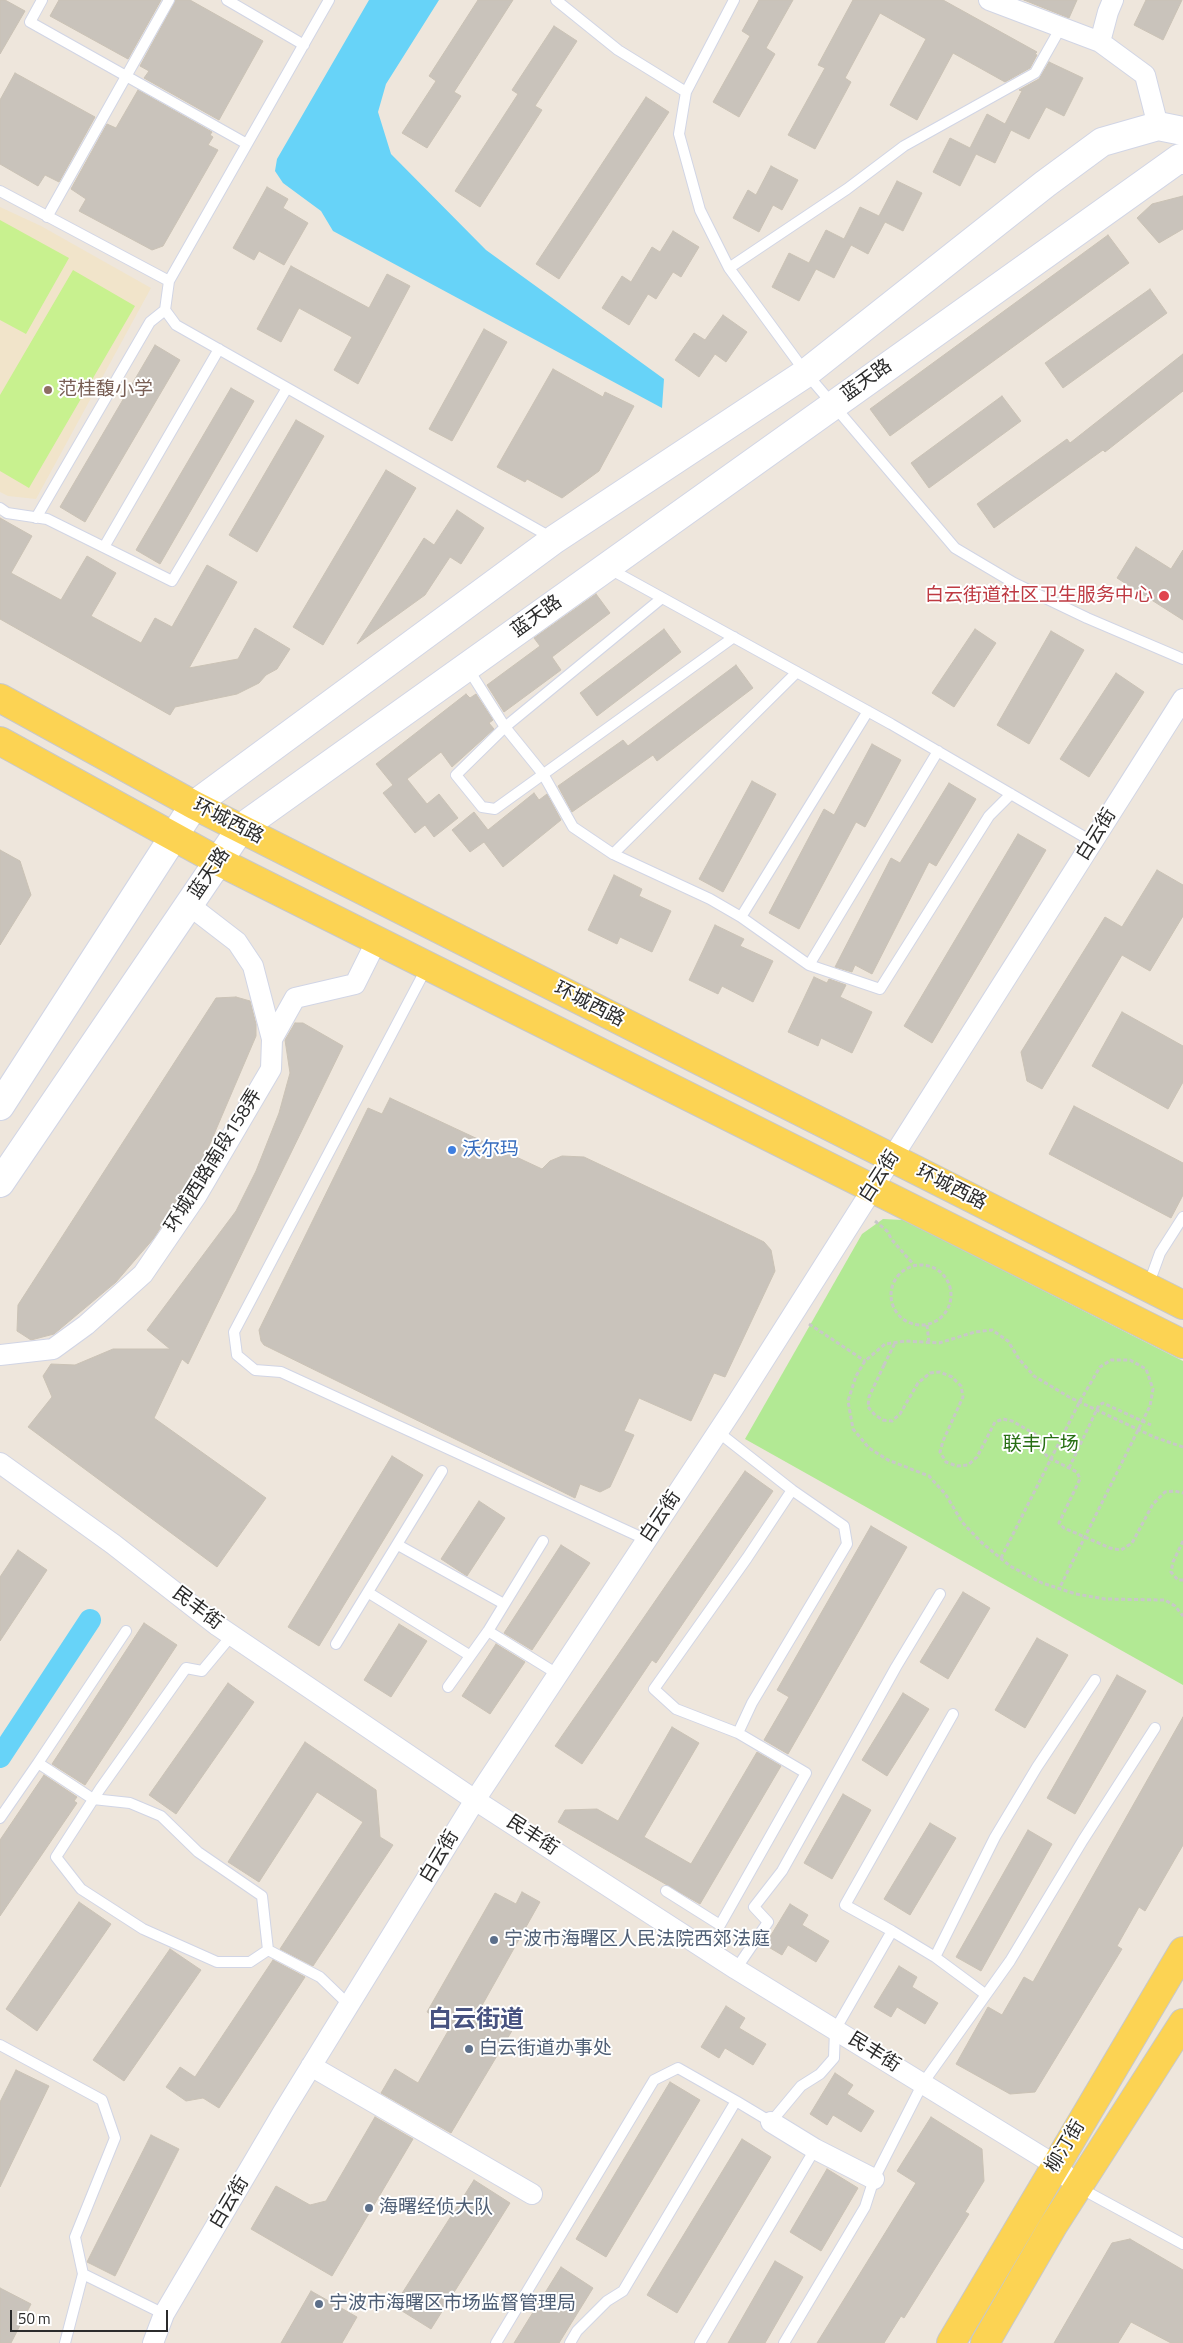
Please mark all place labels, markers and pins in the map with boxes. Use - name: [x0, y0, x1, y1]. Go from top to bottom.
- place label: 范桂馥小学: [58, 379, 153, 401]
- marker: 范桂馥小学: [42, 384, 54, 396]
- place label: 白云街道社区卫生服务中心: [925, 585, 1153, 607]
- marker: 白云街道社区卫生服务中心: [1157, 589, 1171, 603]
- place label: 沃尔玛: [462, 1139, 519, 1161]
- marker: 沃尔玛: [446, 1144, 458, 1156]
- place label: 宁波市海曙区人民法院西郊法庭: [504, 1929, 770, 1951]
- marker: 宁波市海曙区人民法院西郊法庭: [488, 1934, 500, 1946]
- place label: 白云街道办事处: [479, 2038, 612, 2060]
- marker: 白云街道办事处: [463, 2043, 475, 2055]
- place label: 海曙经侦大队: [379, 2197, 493, 2219]
- marker: 海曙经侦大队: [363, 2202, 375, 2214]
- place label: 宁波市海曙区市场监督管理局: [329, 2293, 576, 2315]
- marker: 宁波市海曙区市场监督管理局: [313, 2298, 325, 2310]

